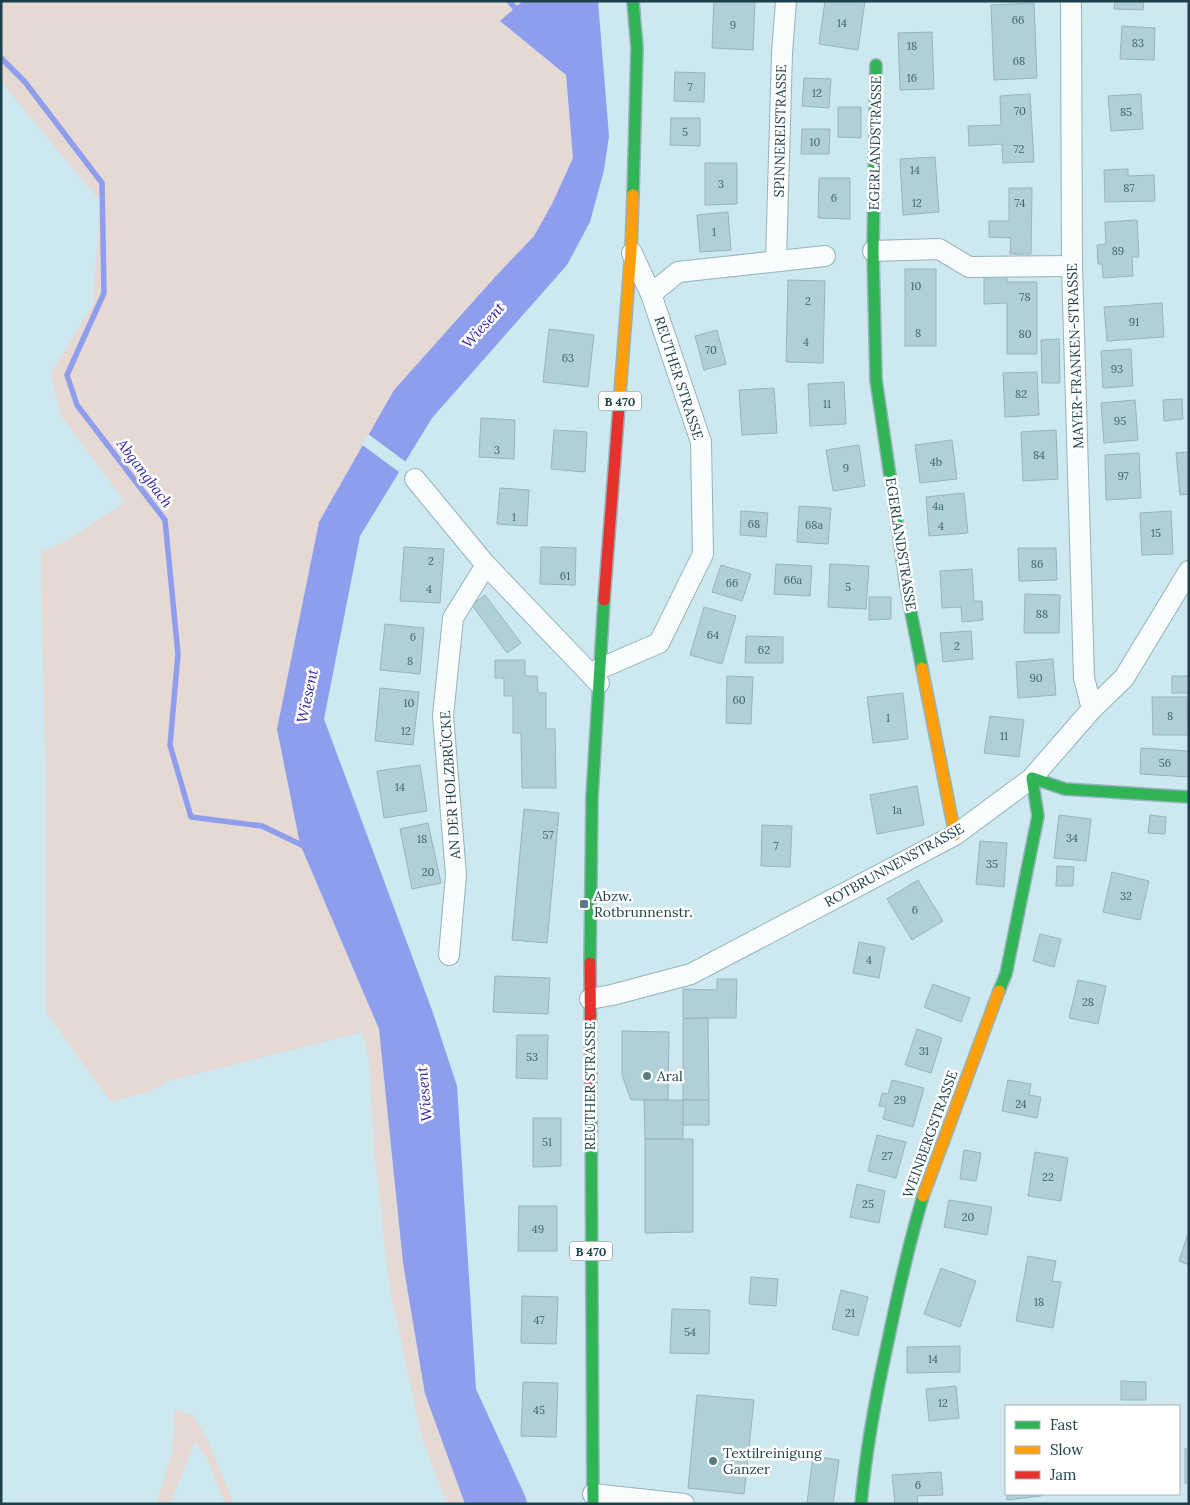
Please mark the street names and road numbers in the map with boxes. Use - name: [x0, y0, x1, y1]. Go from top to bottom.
- street label: SPINNEREISTRASSE: [770, 64, 790, 198]
- street label: EGERLANDSTRASSE: [865, 75, 885, 211]
- street label: MAYER-FRANKEN-STRASSE: [1063, 263, 1087, 449]
- street label: REUTHER STRASSE: [651, 314, 708, 442]
- road number: B 470: [599, 392, 641, 411]
- street label: EGERLANDSTRASSE: [882, 476, 920, 612]
- street label: AN DER HOLZBRÜCKE: [436, 710, 464, 861]
- street label: ROTBRUNNENSTRASSE: [821, 819, 967, 911]
- street label: REUTHER STRASSE: [581, 1021, 599, 1150]
- street label: WEINBERGSTRASSE: [899, 1067, 962, 1200]
- road number: B 470: [570, 1242, 612, 1260]

